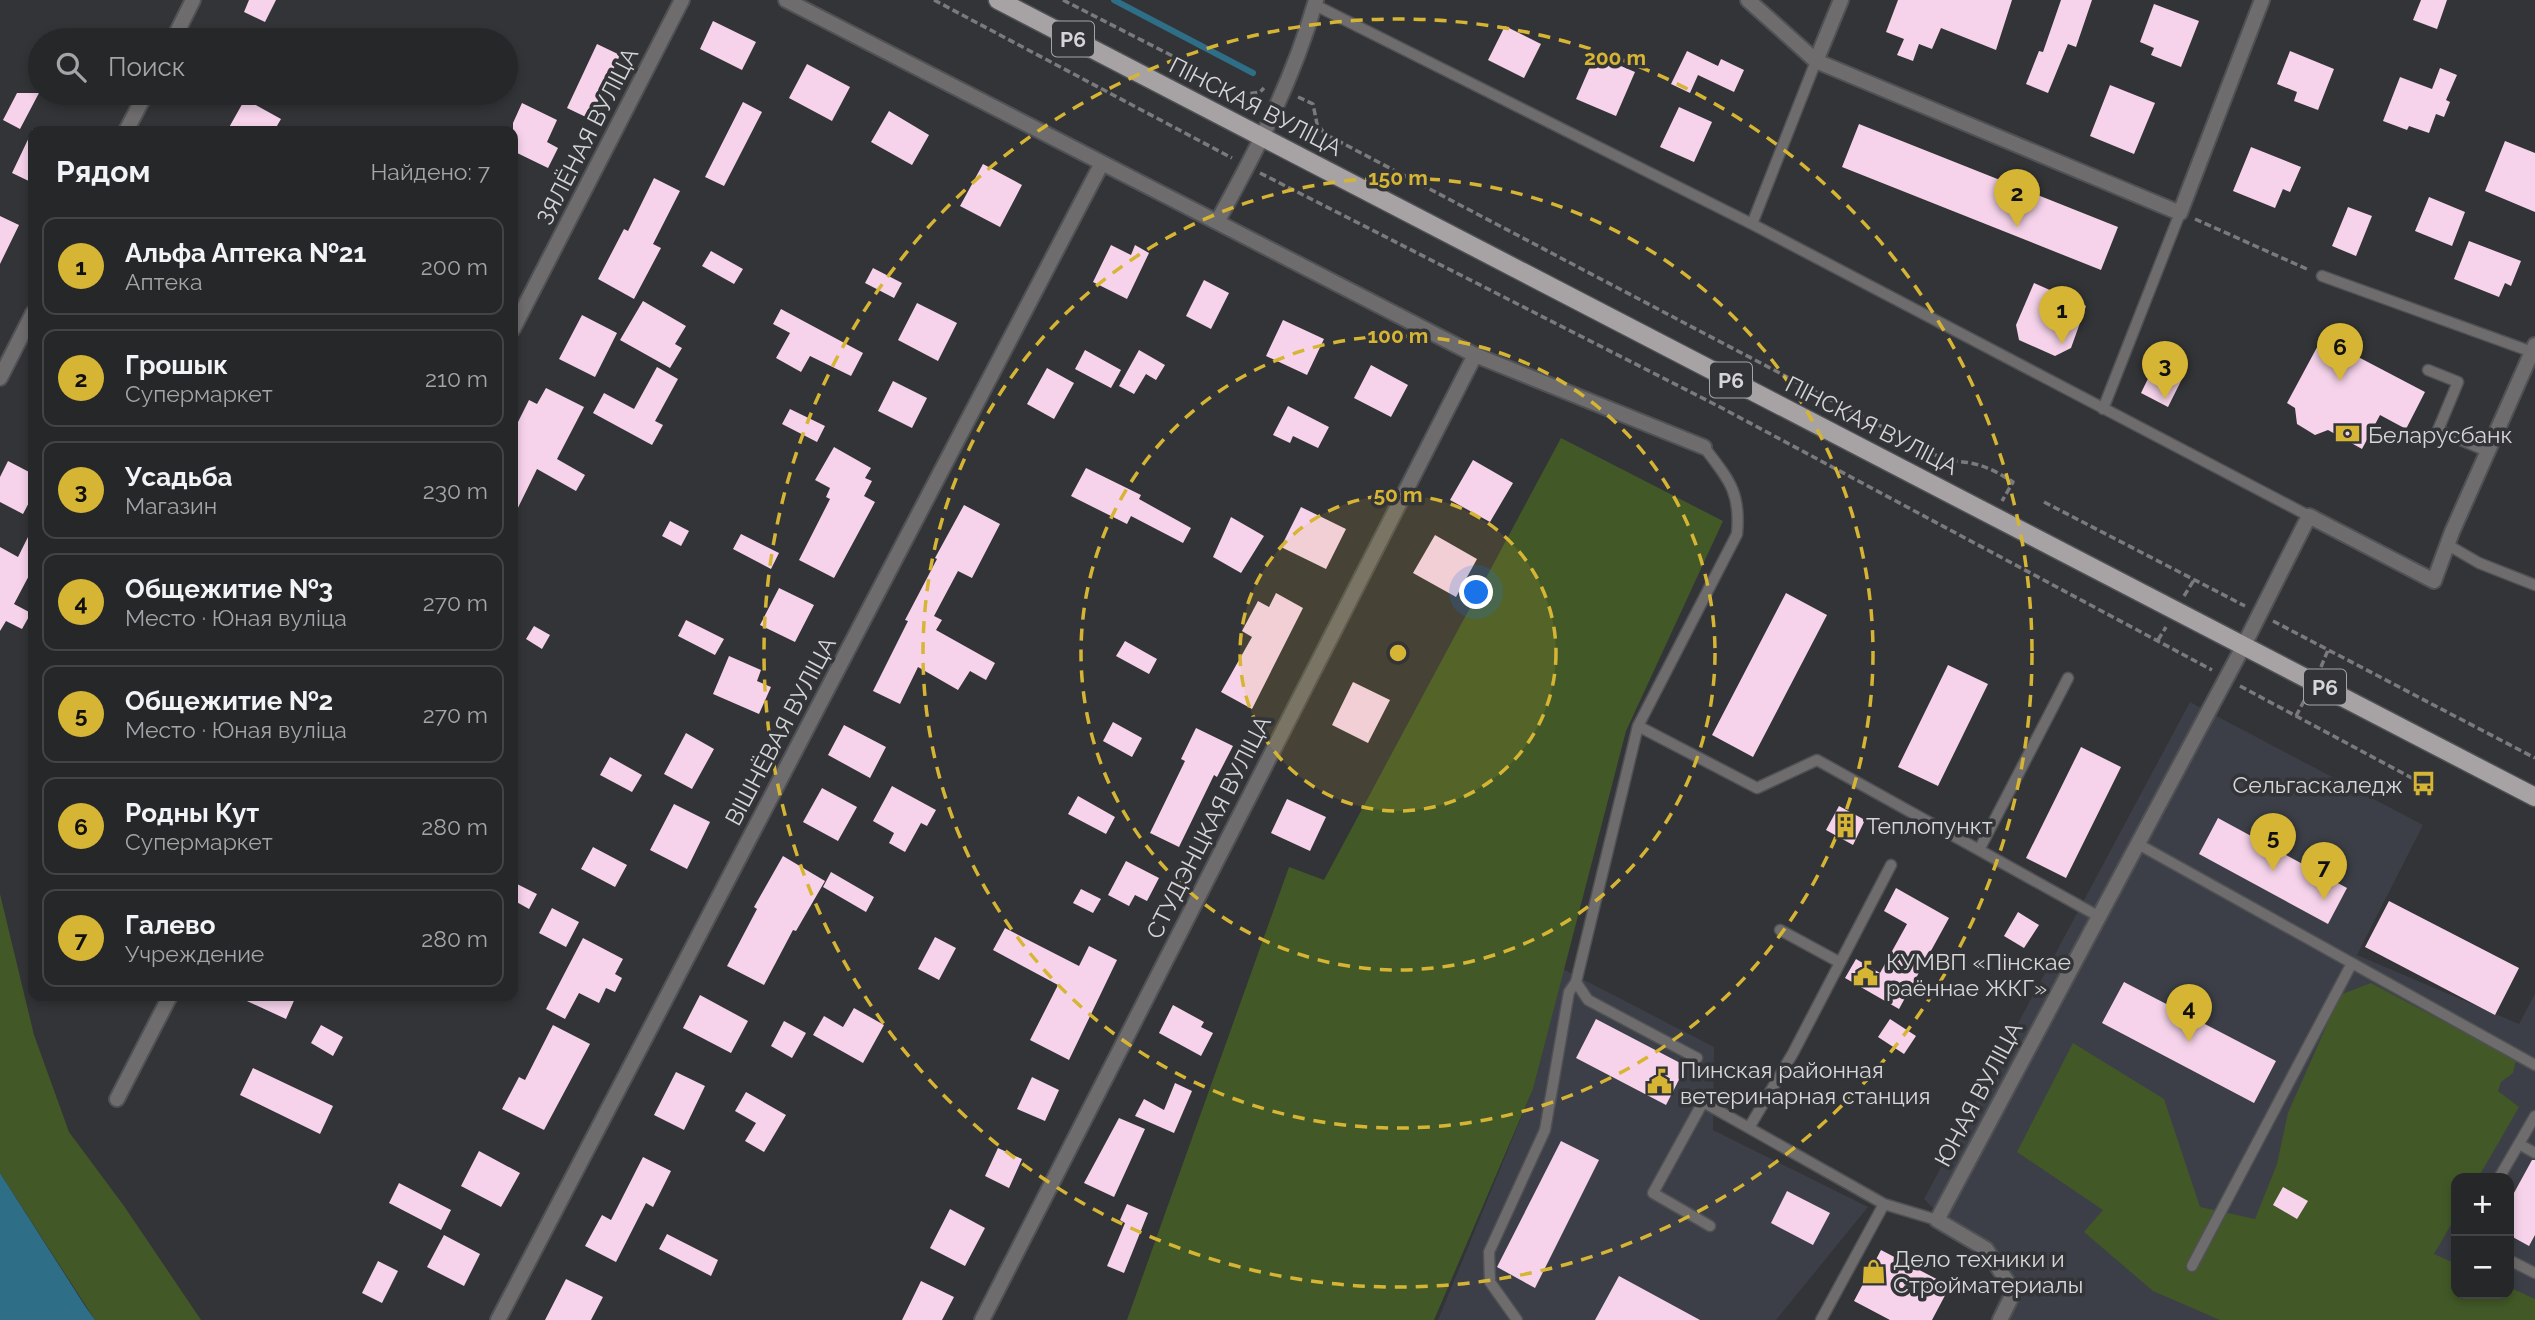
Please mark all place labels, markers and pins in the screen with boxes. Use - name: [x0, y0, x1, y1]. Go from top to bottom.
- pin: 2: [1994, 169, 2040, 227]
- pin: 1: [2039, 286, 2085, 344]
- pin: 6: [2317, 323, 2363, 381]
- pin: 3: [2142, 341, 2188, 399]
- bank icon: Беларусбанк: [2334, 420, 2362, 448]
- place label: Беларусбанк: [2368, 421, 2512, 448]
- centre of rings: [1386, 641, 1410, 665]
- bus stop icon: Сельгаскаледж: [2409, 770, 2437, 798]
- place label: Сельгаскаледж: [2232, 771, 2403, 798]
- building icon: Теплопункт: [1832, 811, 1860, 839]
- place label: Теплопункт: [1866, 812, 1993, 839]
- pin: 5: [2250, 813, 2296, 871]
- pin: 7: [2301, 842, 2347, 900]
- place label: КУМВП «Пінскае раённае ЖКГ»: [1886, 948, 2071, 1001]
- public building icon: КУМВП «Пінскае раённае ЖКГ»: [1852, 960, 1880, 988]
- pin: 4: [2166, 984, 2212, 1042]
- place label: Пинская районная ветеринарная станция: [1680, 1056, 1930, 1109]
- public building icon: Пинская районная ветеринарная станция: [1646, 1068, 1674, 1096]
- place label: Дело техники и Стройматериалы: [1893, 1245, 2083, 1298]
- shop icon: Дело техники и Стройматериалы: [1859, 1257, 1887, 1285]

